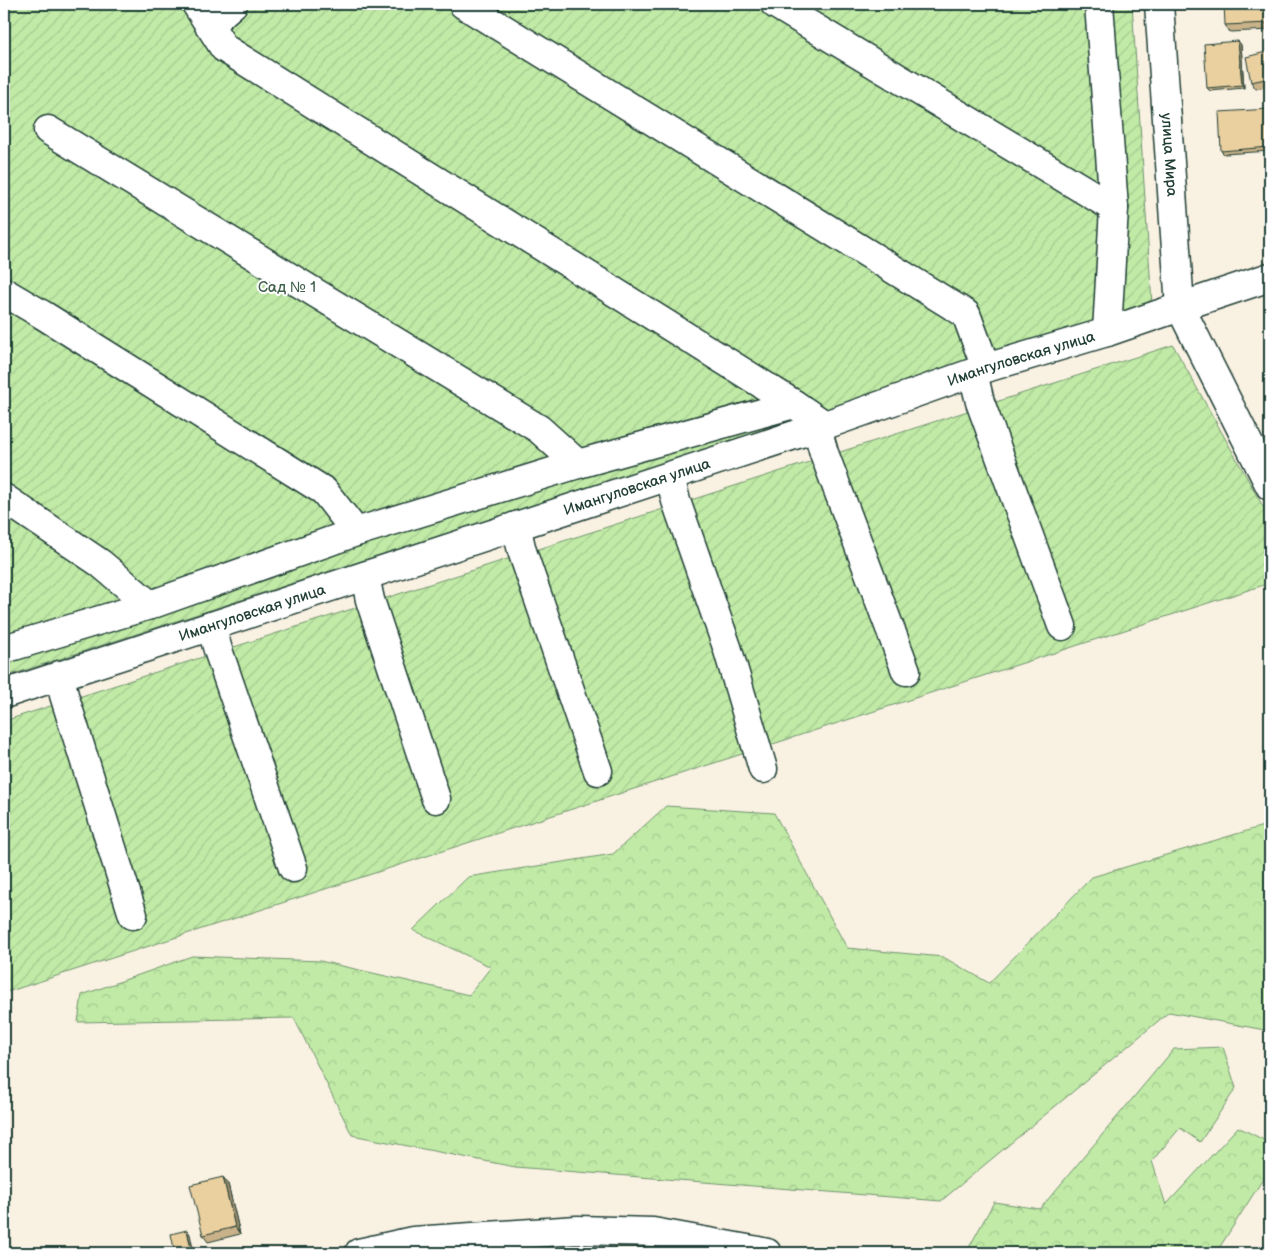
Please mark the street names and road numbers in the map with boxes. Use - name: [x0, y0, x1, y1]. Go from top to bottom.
- street label: улица Мира: [1157, 112, 1182, 197]
- street label: Имангуловская улица: [945, 327, 1097, 390]
- street label: Имангуловская улица: [561, 454, 713, 520]
- street label: Имангуловская улица: [176, 580, 328, 646]

